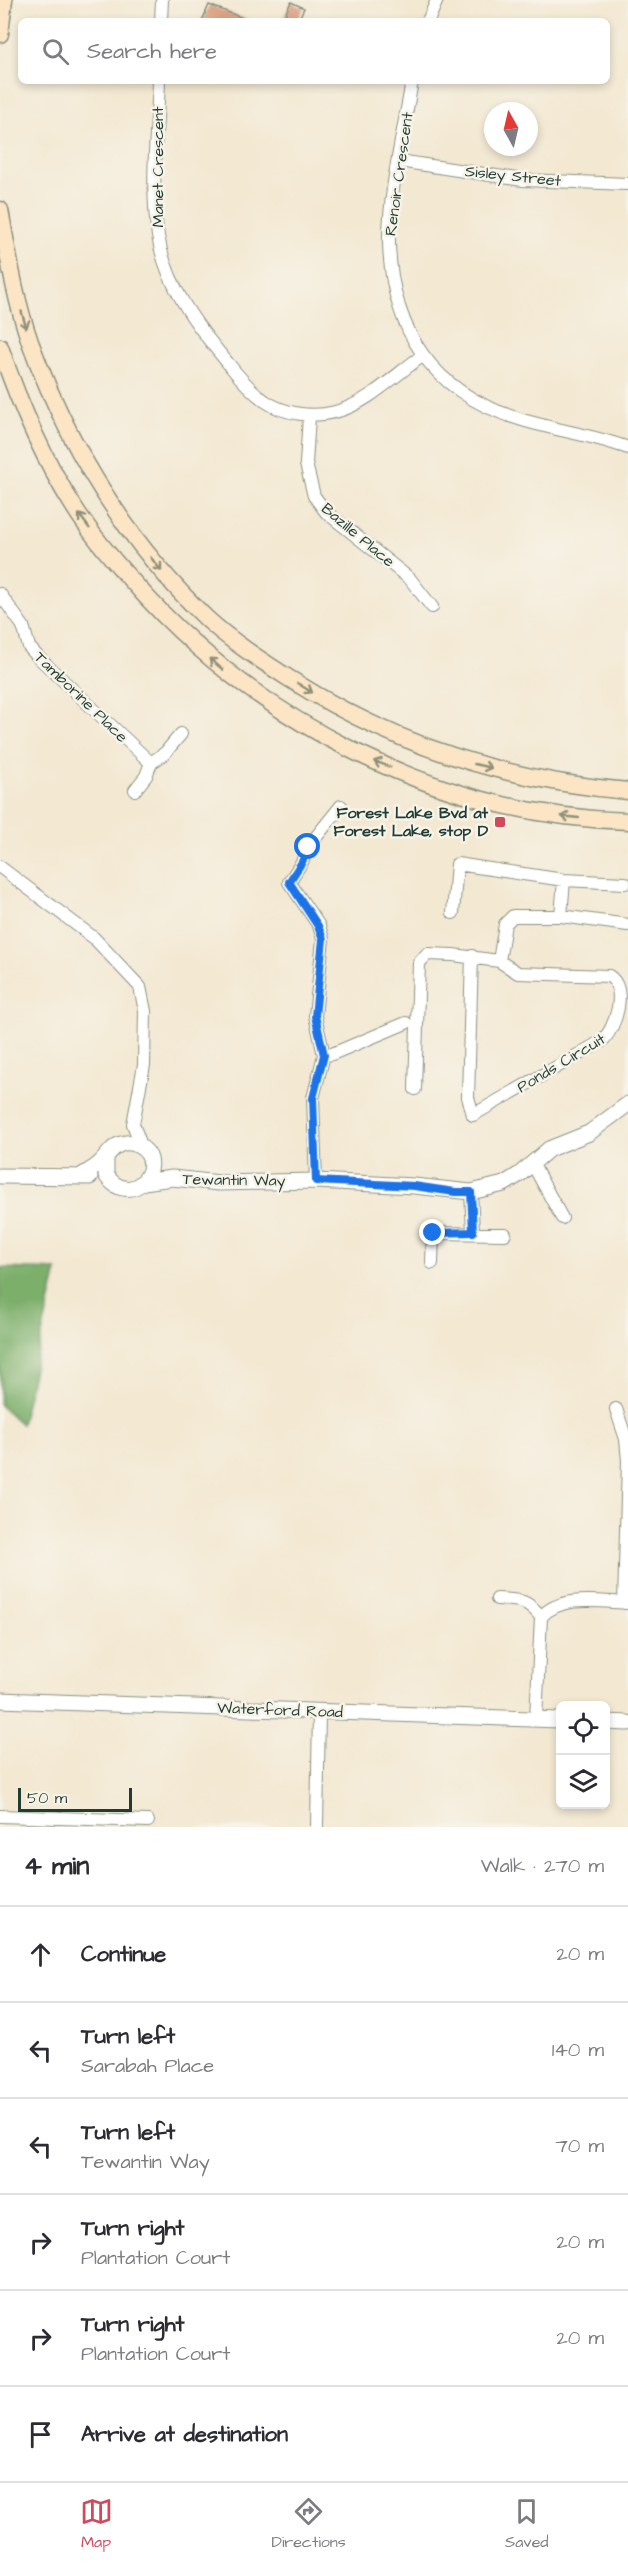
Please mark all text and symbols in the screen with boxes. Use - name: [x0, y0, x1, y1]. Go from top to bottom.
- search box: [18, 18, 610, 84]
- icon: search: [39, 35, 72, 68]
- text: Search here: [87, 36, 217, 67]
- north arrow: [484, 102, 538, 156]
- street label: Manet Crescent: [147, 106, 169, 228]
- street label: Renoir Crescent: [379, 110, 419, 237]
- street label: Sisley Street: [464, 160, 563, 193]
- one-way arrow: [19, 311, 30, 330]
- street label: Bazille Place: [317, 498, 400, 572]
- one-way arrow: [78, 513, 91, 529]
- one-way arrow: [149, 556, 162, 572]
- street label: Tamborine Place: [29, 647, 133, 748]
- one-way arrow: [208, 657, 224, 670]
- one-way arrow: [296, 682, 313, 695]
- one-way arrow: [374, 758, 392, 769]
- one-way arrow: [473, 760, 492, 772]
- place label: Forest Lake Bvd at Forest Lake, stop D: [333, 802, 489, 842]
- one-way arrow: [560, 811, 580, 822]
- marker: Forest Lake Bvd at Forest Lake, stop D: [493, 815, 507, 829]
- route start: [294, 833, 320, 859]
- street label: Ponds Circuit: [513, 1028, 610, 1098]
- street label: Tewantin Way: [182, 1168, 286, 1193]
- route end: [419, 1219, 445, 1245]
- street label: Waterford Road: [217, 1697, 343, 1723]
- map controls: [556, 1701, 610, 1809]
- button: locate: [556, 1701, 610, 1755]
- button: layers: [556, 1755, 610, 1809]
- scale bar: [18, 1785, 132, 1812]
- text: 50 m: [27, 1787, 67, 1809]
- text: 4 min: [24, 1848, 89, 1884]
- text: Walk · 270 m: [481, 1852, 604, 1880]
- icon: ahead: [24, 1938, 57, 1971]
- text: Continue: [81, 1939, 166, 1970]
- text: 20 m: [556, 1940, 604, 1968]
- text: Turn left: [81, 2021, 175, 2052]
- icon: left: [24, 2034, 57, 2067]
- text: 140 m: [552, 2036, 604, 2064]
- text: Sarabah Place: [81, 2052, 214, 2080]
- text: Turn left: [81, 2117, 175, 2148]
- icon: left: [24, 2130, 57, 2163]
- text: 70 m: [556, 2132, 604, 2160]
- text: Tewantin Way: [81, 2148, 210, 2176]
- text: Turn right: [81, 2213, 184, 2244]
- icon: right: [24, 2226, 57, 2259]
- text: 20 m: [556, 2228, 604, 2256]
- text: Plantation Court: [81, 2244, 230, 2272]
- text: Turn right: [81, 2309, 184, 2340]
- icon: right: [24, 2322, 57, 2355]
- text: 20 m: [556, 2324, 604, 2352]
- text: Plantation Court: [81, 2340, 230, 2368]
- icon: arrive: [24, 2418, 57, 2451]
- text: Arrive at destination: [81, 2419, 288, 2450]
- tab: Map: [80, 2495, 113, 2553]
- tab: Directions: [272, 2495, 346, 2553]
- tab: Saved: [505, 2495, 548, 2553]

